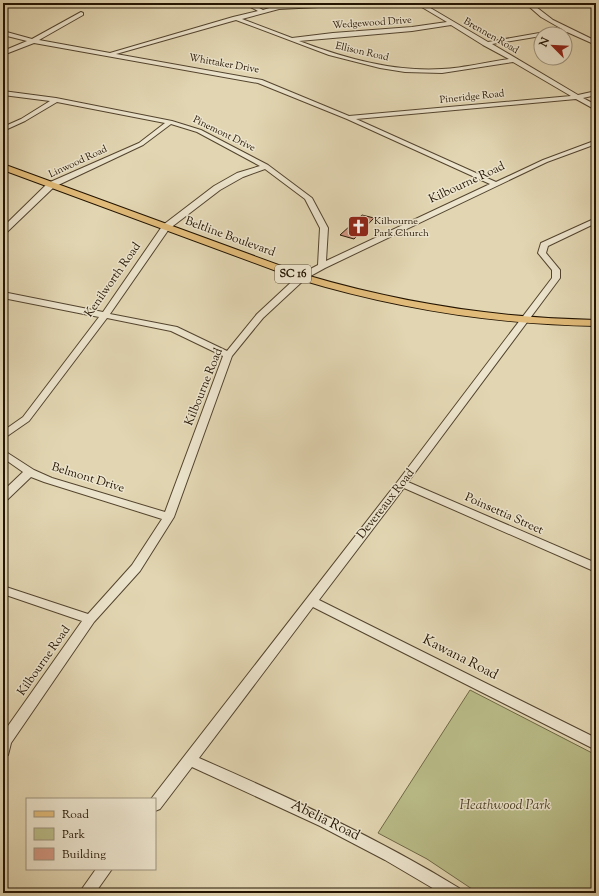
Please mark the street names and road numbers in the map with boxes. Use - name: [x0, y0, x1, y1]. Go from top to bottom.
- street label: Wedgewood Drive: [332, 13, 413, 33]
- street label: Brennen Road: [461, 14, 522, 58]
- street label: Ellison Road: [334, 39, 391, 66]
- street label: Whittaker Drive: [188, 50, 261, 78]
- street label: Pineridge Road: [439, 86, 505, 108]
- street label: Pinemont Drive: [190, 112, 258, 156]
- street label: Linwood Road: [46, 142, 110, 182]
- street label: Kilbourne Road: [426, 157, 508, 209]
- street label: Beltline Boulevard: [182, 212, 278, 262]
- street label: Kenilworth Road: [80, 239, 146, 321]
- road number: SC 16: [275, 265, 311, 283]
- street label: Kilbourne Road: [180, 345, 228, 428]
- street label: Belmont Drive: [49, 458, 127, 498]
- street label: Devereaux Road: [353, 465, 419, 543]
- street label: Poinsettia Street: [462, 489, 546, 539]
- street label: Kilbourne Road: [13, 622, 75, 700]
- street label: Kawana Road: [419, 630, 501, 686]
- street label: Abelia Road: [287, 796, 363, 846]

